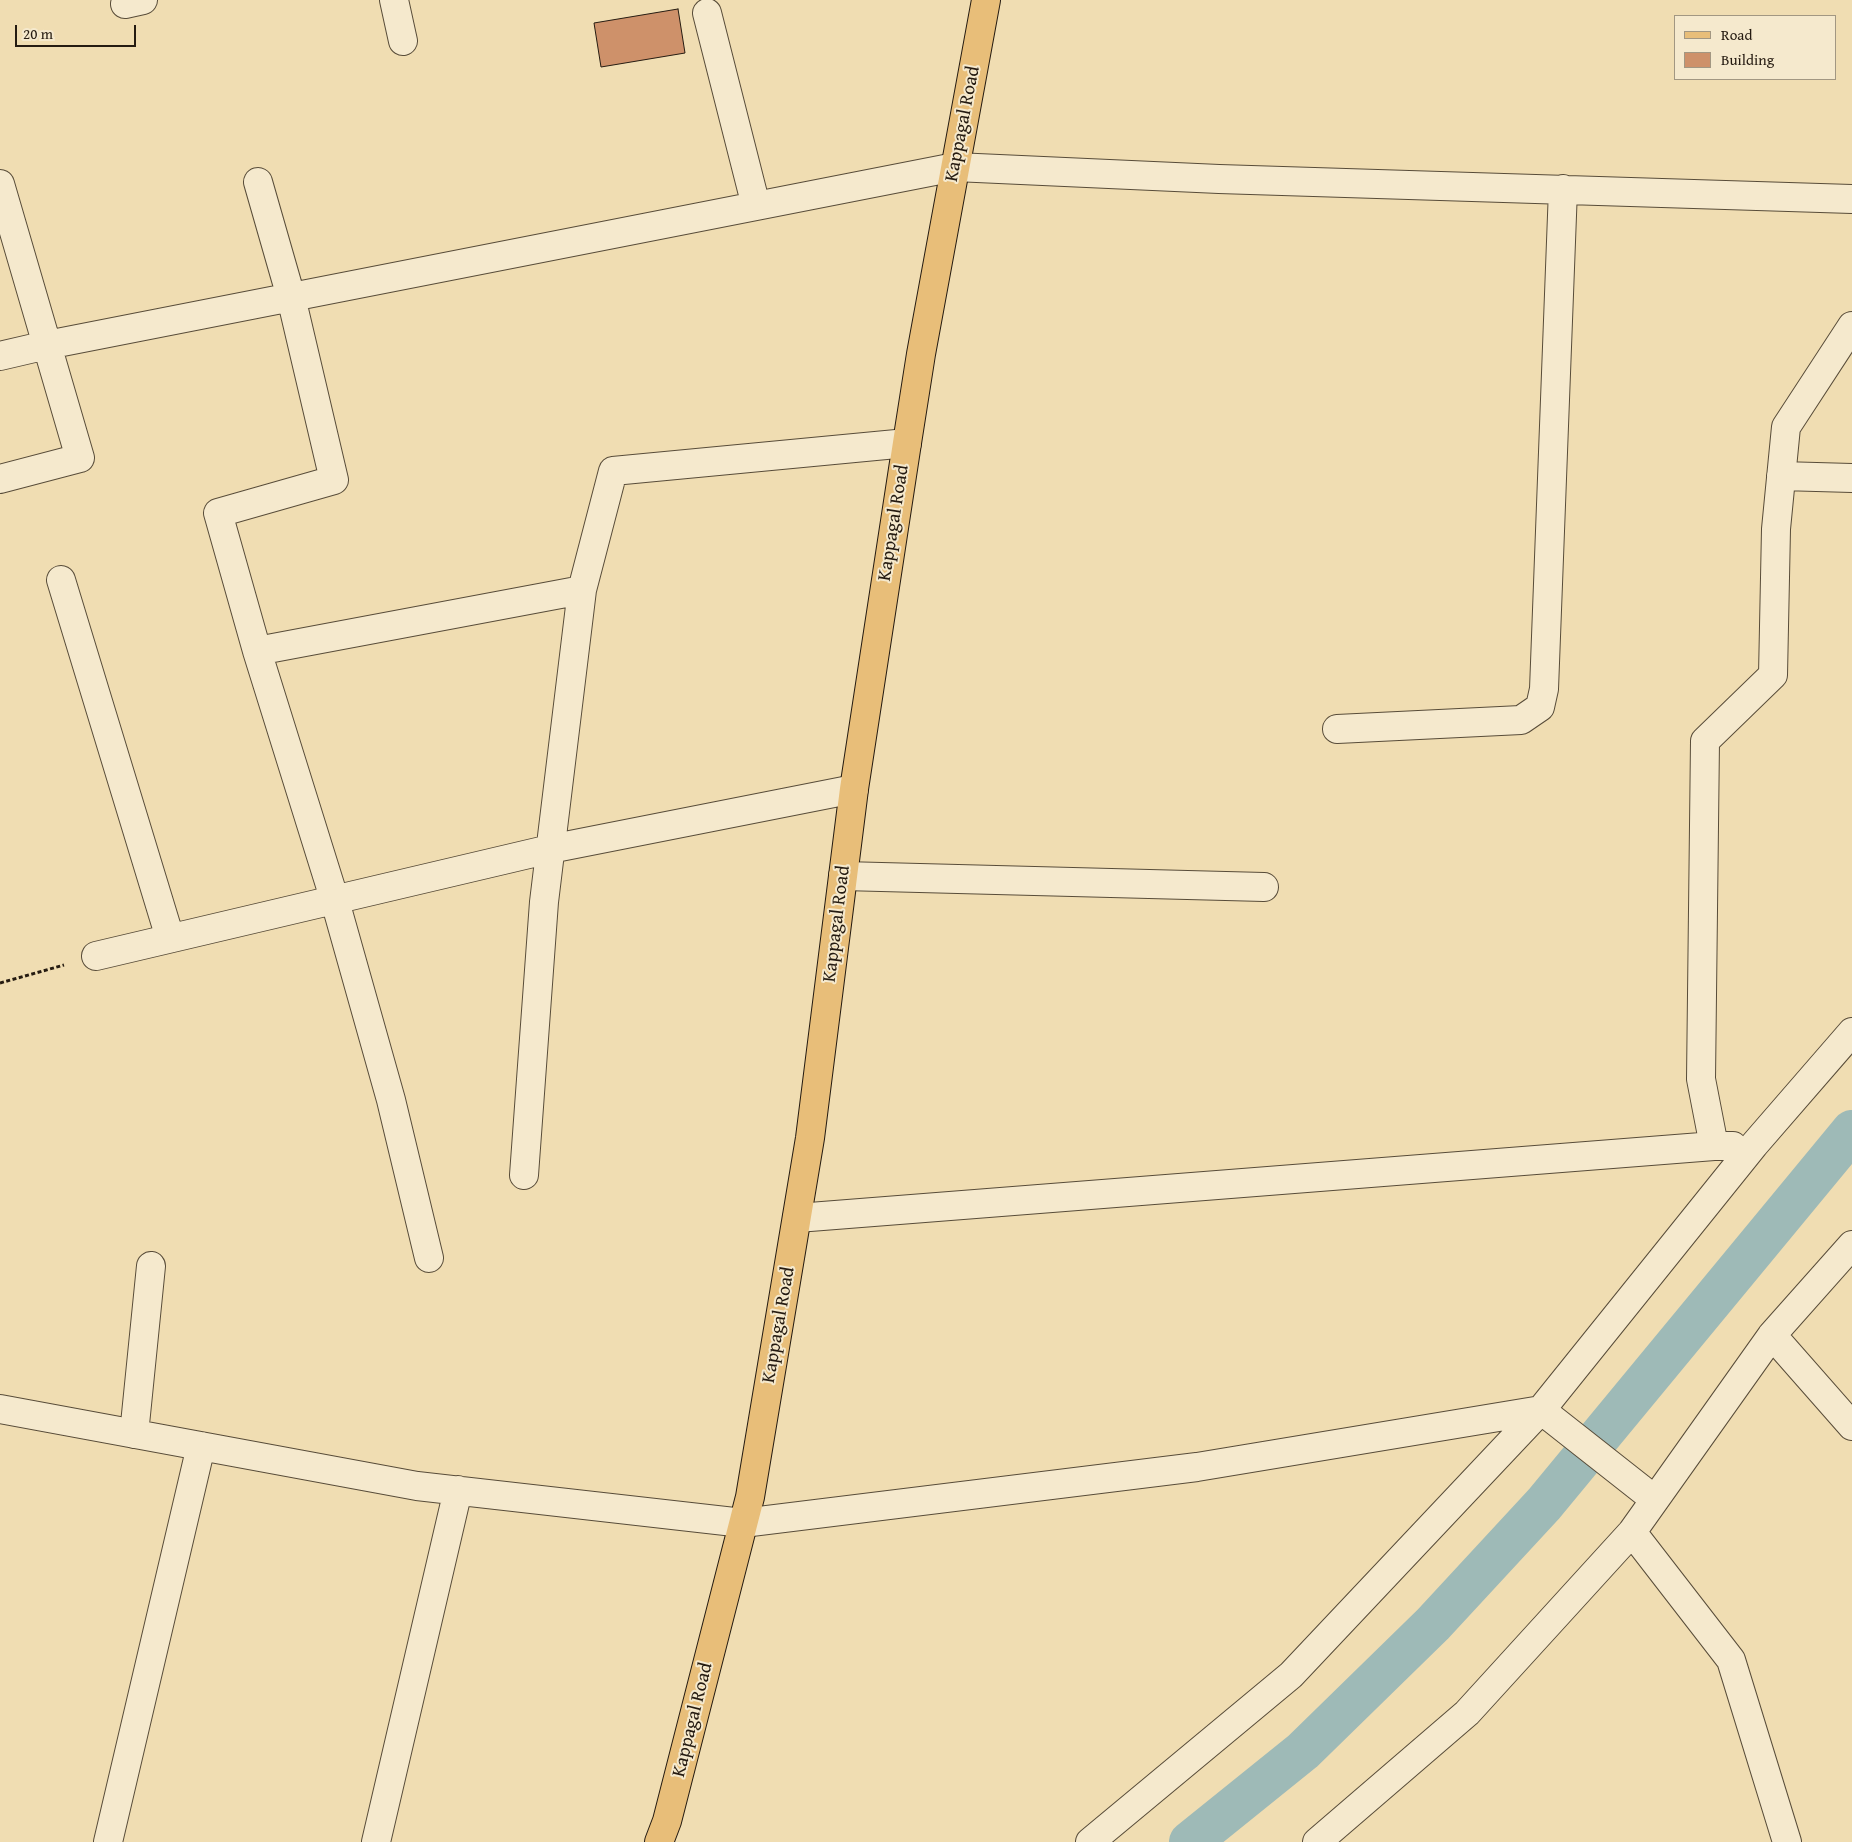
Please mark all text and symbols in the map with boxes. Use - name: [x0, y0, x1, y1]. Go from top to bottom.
- scale bar: [18, 15, 139, 47]
- legend: [1674, 15, 1837, 80]
- text: 20 m: [23, 23, 53, 44]
- text: Road: [1721, 24, 1752, 45]
- text: Building: [1721, 49, 1774, 70]
- street label: Kappagal Road: [941, 64, 985, 184]
- street label: Kappagal Road: [874, 463, 914, 583]
- street label: Kappagal Road: [819, 864, 855, 984]
- street label: Kappagal Road: [758, 1265, 800, 1385]
- street label: Kappagal Road: [668, 1660, 718, 1780]

